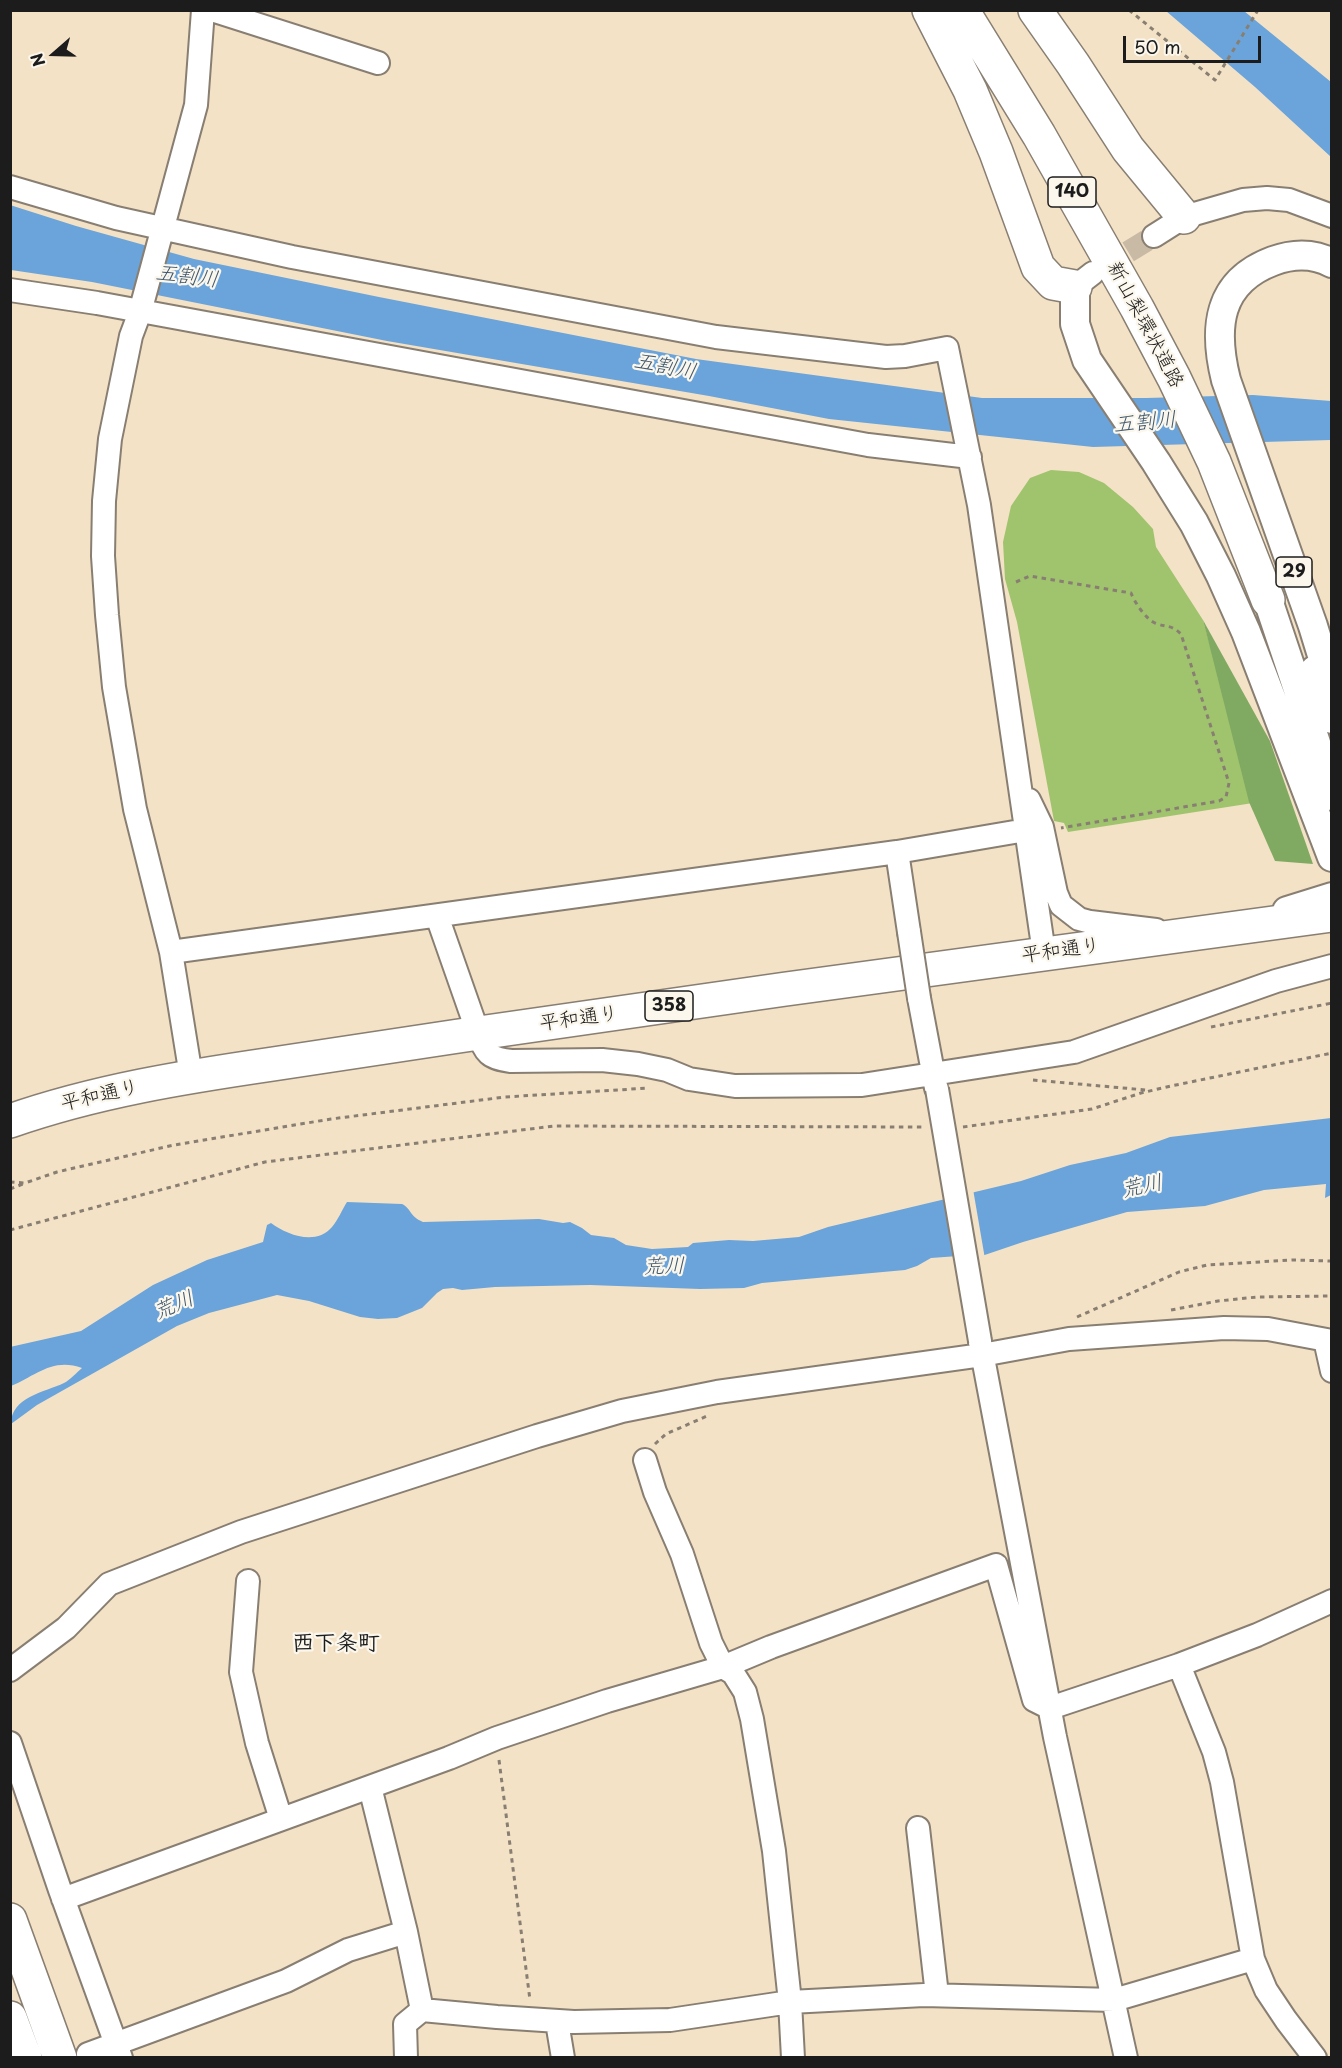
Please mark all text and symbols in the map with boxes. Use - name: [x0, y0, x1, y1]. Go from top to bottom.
- north arrow: [24, 24, 84, 84]
- scale bar: [1126, 24, 1264, 62]
- text: 50 m: [1134, 33, 1181, 60]
- text: N: [24, 50, 51, 70]
- road number: 140: [1048, 177, 1096, 207]
- street label: 新山梨環状道路: [1102, 258, 1188, 392]
- water label: 五割川: [154, 261, 220, 293]
- water label: 五割川: [632, 349, 698, 385]
- water label: 五割川: [1113, 408, 1177, 438]
- road number: 29: [1276, 557, 1312, 587]
- street label: 平和通り: [1020, 934, 1102, 968]
- road number: 358: [645, 991, 693, 1021]
- street label: 平和通り: [538, 1002, 620, 1036]
- street label: 平和通り: [58, 1075, 142, 1117]
- water label: 荒川: [1119, 1170, 1165, 1204]
- water label: 荒川: [643, 1254, 685, 1280]
- water label: 荒川: [150, 1286, 198, 1326]
- district label: 西下条町: [292, 1631, 380, 1657]

